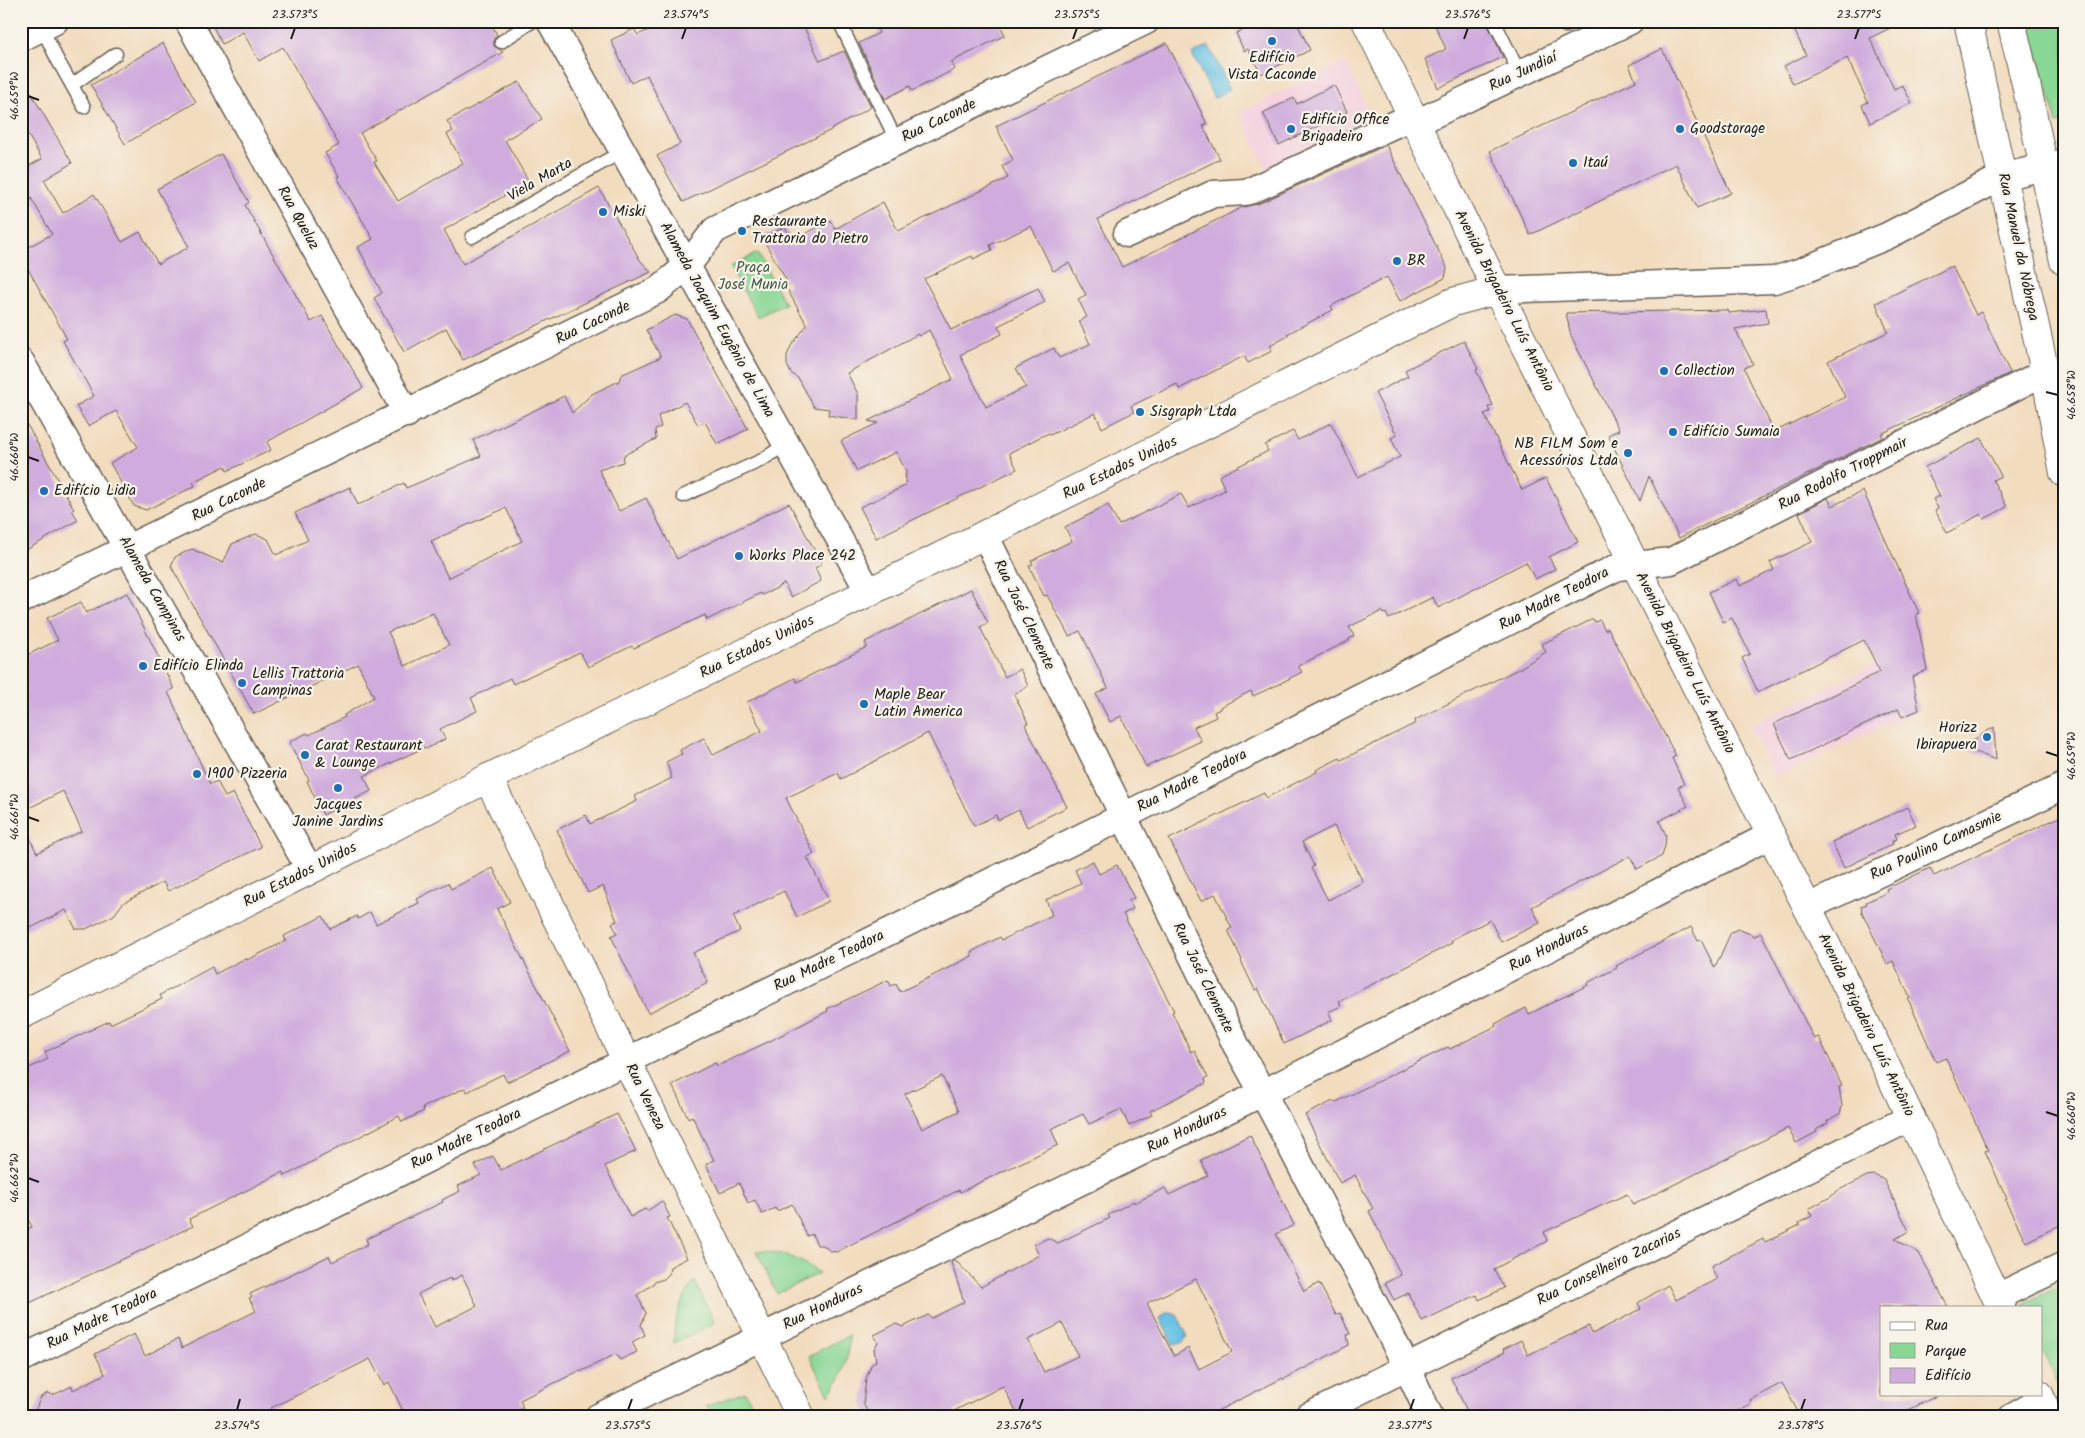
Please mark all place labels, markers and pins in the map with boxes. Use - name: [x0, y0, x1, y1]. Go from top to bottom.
- marker: Edifício Vista Caconde: [1266, 35, 1278, 47]
- place label: Edifício Vista Caconde: [1228, 46, 1317, 87]
- place label: Edifício Office Brigadeiro: [1301, 108, 1390, 149]
- place label: Goodstorage: [1690, 117, 1765, 141]
- marker: Edifício Office Brigadeiro: [1285, 123, 1297, 135]
- marker: Goodstorage: [1674, 123, 1686, 135]
- place label: Itaú: [1583, 151, 1608, 175]
- marker: Itaú: [1567, 157, 1579, 169]
- place label: Miski: [613, 200, 647, 224]
- marker: Miski: [597, 206, 609, 218]
- place label: Restaurante Trattoria do Pietro: [752, 210, 869, 251]
- marker: Restaurante Trattoria do Pietro: [736, 225, 748, 237]
- place label: BR: [1407, 249, 1426, 273]
- marker: BR: [1391, 255, 1403, 267]
- place label: Collection: [1674, 359, 1735, 383]
- marker: Collection: [1658, 365, 1670, 377]
- place label: Sisgraph Ltda: [1150, 400, 1237, 424]
- marker: Sisgraph Ltda: [1134, 406, 1146, 418]
- place label: Edifício Sumaia: [1683, 420, 1780, 444]
- marker: Edifício Sumaia: [1667, 426, 1679, 438]
- place label: NB FILM Som e Acessórios Ltda: [1514, 432, 1618, 473]
- marker: NB FILM Som e Acessórios Ltda: [1622, 447, 1634, 459]
- place label: Edifício Lidia: [54, 479, 136, 503]
- marker: Edifício Lidia: [38, 485, 50, 497]
- place label: Works Place 242: [749, 544, 856, 568]
- marker: Works Place 242: [733, 550, 745, 562]
- place label: Edifício Elinda: [153, 654, 244, 678]
- marker: Edifício Elinda: [137, 660, 149, 672]
- place label: Lellis Trattoria Campinas: [252, 662, 344, 703]
- marker: Lellis Trattoria Campinas: [236, 677, 248, 689]
- place label: Maple Bear Latin America: [874, 683, 963, 724]
- marker: Maple Bear Latin America: [858, 698, 870, 710]
- place label: Horizz Ibirapuera: [1916, 716, 1977, 757]
- marker: Horizz Ibirapuera: [1981, 731, 1993, 743]
- place label: Carat Restaurant & Lounge: [315, 734, 423, 775]
- marker: Carat Restaurant & Lounge: [299, 749, 311, 761]
- place label: 1900 Pizzeria: [207, 762, 287, 786]
- marker: 1900 Pizzeria: [191, 768, 203, 780]
- marker: Jacques Janine Jardins: [332, 782, 344, 794]
- place label: Jacques Janine Jardins: [293, 793, 384, 834]

